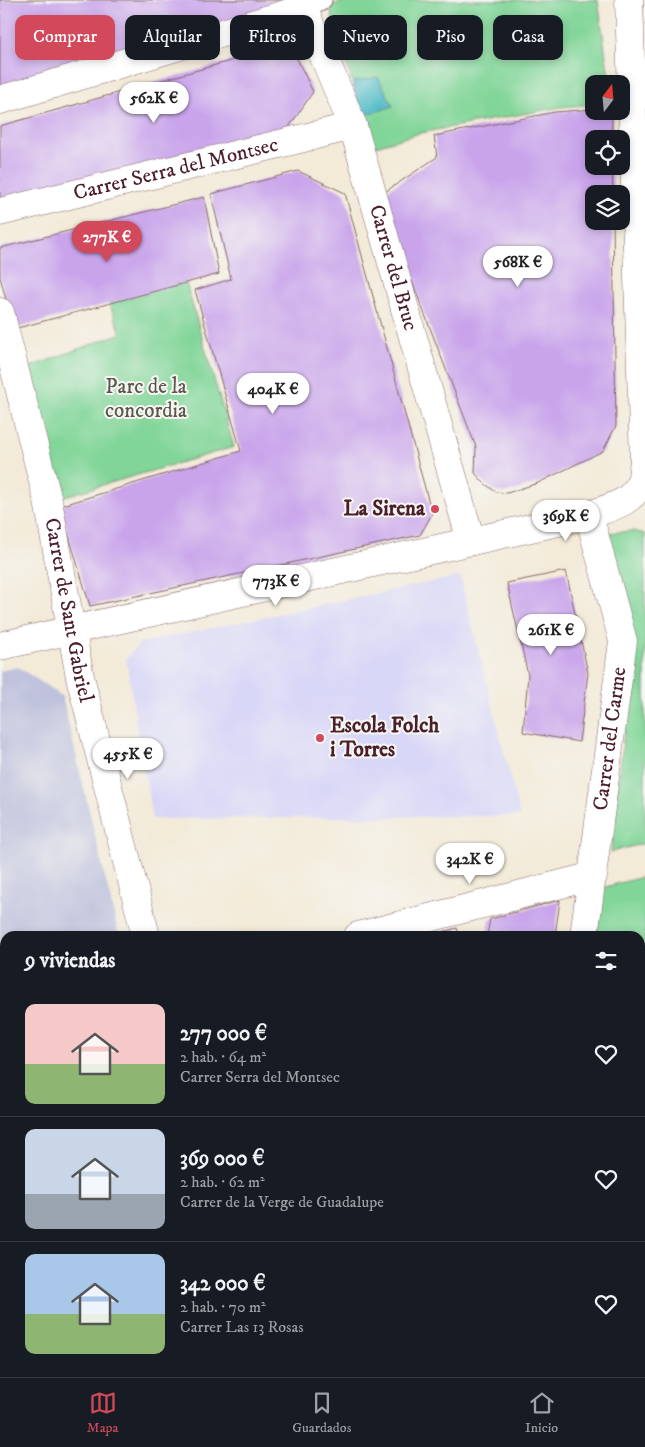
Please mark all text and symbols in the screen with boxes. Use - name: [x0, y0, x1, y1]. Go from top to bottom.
- chip: Comprar: [15, 15, 115, 60]
- chip: Alquilar: [125, 15, 220, 60]
- chip: Filtros: [230, 15, 314, 60]
- chip: Nuevo: [324, 15, 407, 60]
- chip: Piso: [417, 15, 483, 60]
- chip: Casa: [493, 15, 563, 60]
- north arrow: [585, 75, 630, 120]
- map controls: [585, 75, 630, 230]
- pin: 562K €: [113, 82, 195, 124]
- text: 562K €: [130, 88, 178, 108]
- button: locate: [585, 130, 630, 175]
- street label: Carrer Serra del Montsec: [71, 132, 281, 207]
- button: layers: [585, 185, 630, 230]
- street label: Carrer del Bruc: [363, 202, 424, 334]
- pin: 277K €: [66, 220, 148, 263]
- text: 277K €: [83, 227, 131, 247]
- pin: 568K €: [477, 246, 559, 288]
- text: 568K €: [494, 252, 542, 272]
- pin: 404K €: [232, 372, 314, 415]
- park label: Parc de la concordia: [105, 374, 187, 424]
- text: 404K €: [247, 379, 299, 399]
- place label: La Sirena: [344, 496, 426, 522]
- pin: 369K €: [525, 500, 607, 542]
- marker: La Sirena: [429, 503, 441, 515]
- text: 369K €: [543, 506, 589, 526]
- street label: Carrer de Sant Gabriel: [38, 516, 99, 706]
- pin: 773K €: [235, 564, 317, 607]
- text: 773K €: [253, 571, 299, 591]
- pin: 261K €: [510, 614, 592, 656]
- text: 261K €: [528, 620, 574, 640]
- street label: Carrer del Carme: [588, 665, 632, 812]
- place label: Escola Folch i Torres: [330, 713, 440, 763]
- marker: Escola Folch i Torres: [314, 732, 326, 744]
- pin: 455K €: [87, 738, 169, 780]
- text: 455K €: [103, 744, 153, 764]
- pin: 342K €: [429, 842, 511, 885]
- text: 342K €: [446, 849, 494, 869]
- icon: filters: [592, 947, 620, 975]
- text: 9 viviendas: [25, 948, 115, 974]
- text: 277 000 €: [180, 1021, 267, 1047]
- icon: home: [65, 1024, 125, 1084]
- icon: heart: [592, 1040, 620, 1068]
- text: 2 hab. · 64 m²: [180, 1047, 266, 1067]
- text: Carrer Serra del Montsec: [180, 1067, 340, 1087]
- text: 369 000 €: [180, 1146, 264, 1172]
- icon: home: [65, 1149, 125, 1209]
- icon: heart: [592, 1165, 620, 1193]
- text: 2 hab. · 62 m²: [180, 1172, 265, 1192]
- text: Carrer de la Verge de Guadalupe: [180, 1192, 384, 1212]
- text: 342 000 €: [180, 1271, 265, 1297]
- icon: home: [65, 1274, 125, 1334]
- icon: heart: [592, 1290, 620, 1318]
- text: 2 hab. · 70 m²: [180, 1297, 266, 1317]
- text: Carrer Las 13 Rosas: [180, 1317, 304, 1337]
- tab: Mapa: [87, 1389, 119, 1437]
- tab: Guardados: [292, 1389, 351, 1437]
- tab: Inicio: [525, 1389, 558, 1437]

